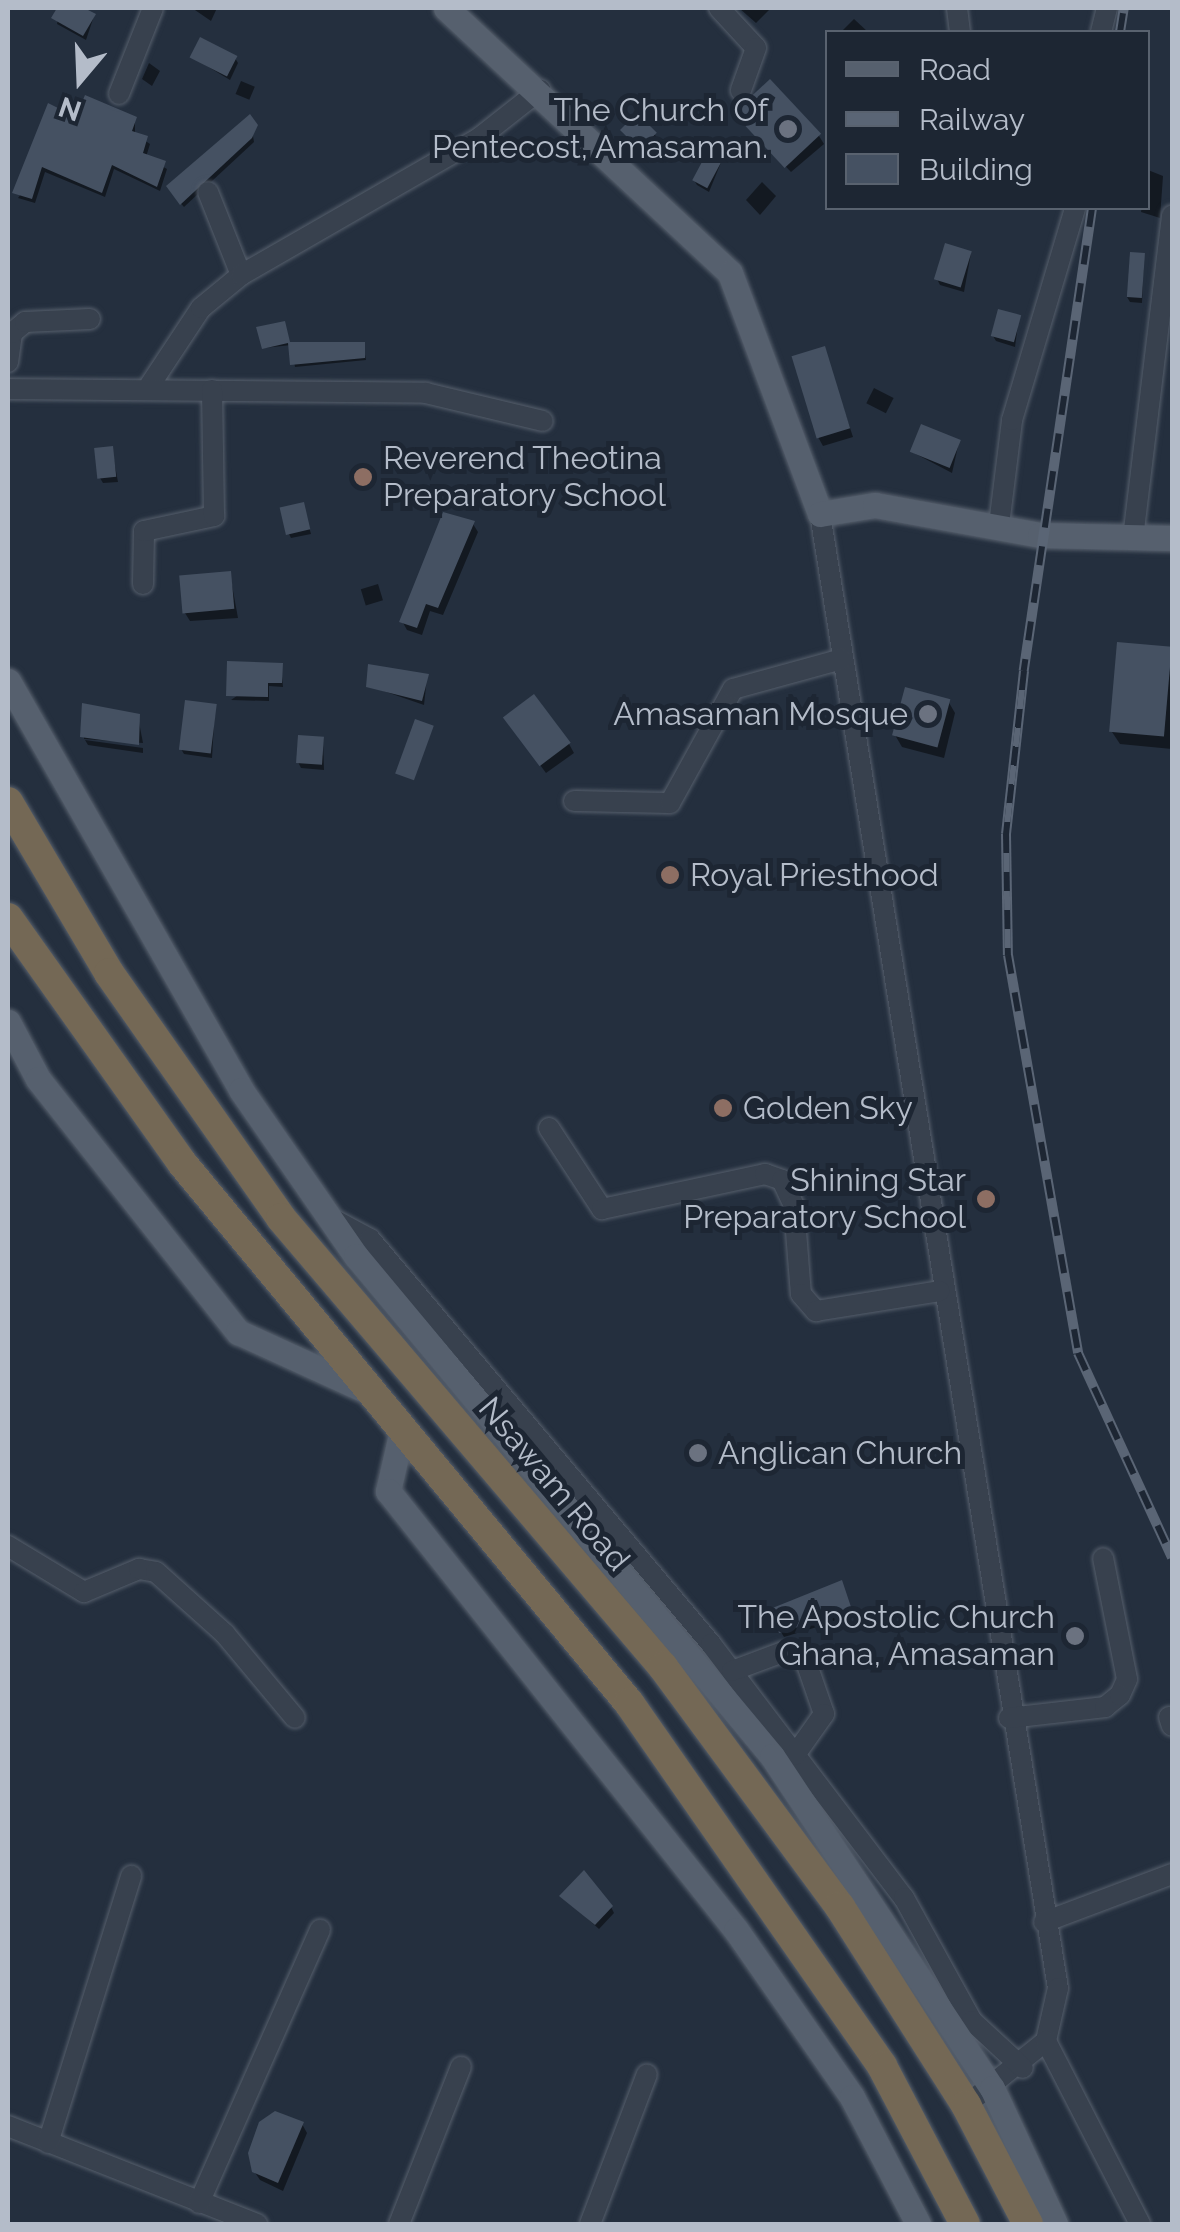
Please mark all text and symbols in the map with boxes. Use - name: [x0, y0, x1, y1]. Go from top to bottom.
- north arrow: [30, 30, 130, 130]
- legend: [825, 30, 1150, 210]
- text: Road: [919, 52, 991, 87]
- text: N: [55, 90, 86, 128]
- place label: The Church Of Pentecost, Amasaman.: [431, 92, 768, 167]
- text: Railway: [919, 102, 1025, 137]
- marker: The Church Of Pentecost, Amasaman.: [777, 118, 799, 140]
- text: Building: [919, 152, 1033, 187]
- place label: Reverend Theotina Preparatory School: [383, 440, 667, 515]
- marker: Reverend Theotina Preparatory School: [352, 466, 374, 488]
- place label: Amasaman Mosque: [613, 695, 908, 733]
- marker: Amasaman Mosque: [917, 703, 939, 725]
- place label: Royal Priesthood: [690, 856, 940, 894]
- marker: Royal Priesthood: [659, 864, 681, 886]
- place label: Golden Sky: [743, 1089, 913, 1127]
- marker: Golden Sky: [712, 1097, 734, 1119]
- place label: Shining Star Preparatory School: [682, 1162, 966, 1237]
- marker: Shining Star Preparatory School: [975, 1188, 997, 1210]
- street label: Nsawam Road: [470, 1390, 638, 1578]
- place label: Anglican Church: [718, 1434, 962, 1472]
- marker: Anglican Church: [687, 1442, 709, 1464]
- place label: The Apostolic Church Ghana, Amasaman: [737, 1599, 1055, 1674]
- marker: The Apostolic Church Ghana, Amasaman: [1064, 1625, 1086, 1647]

